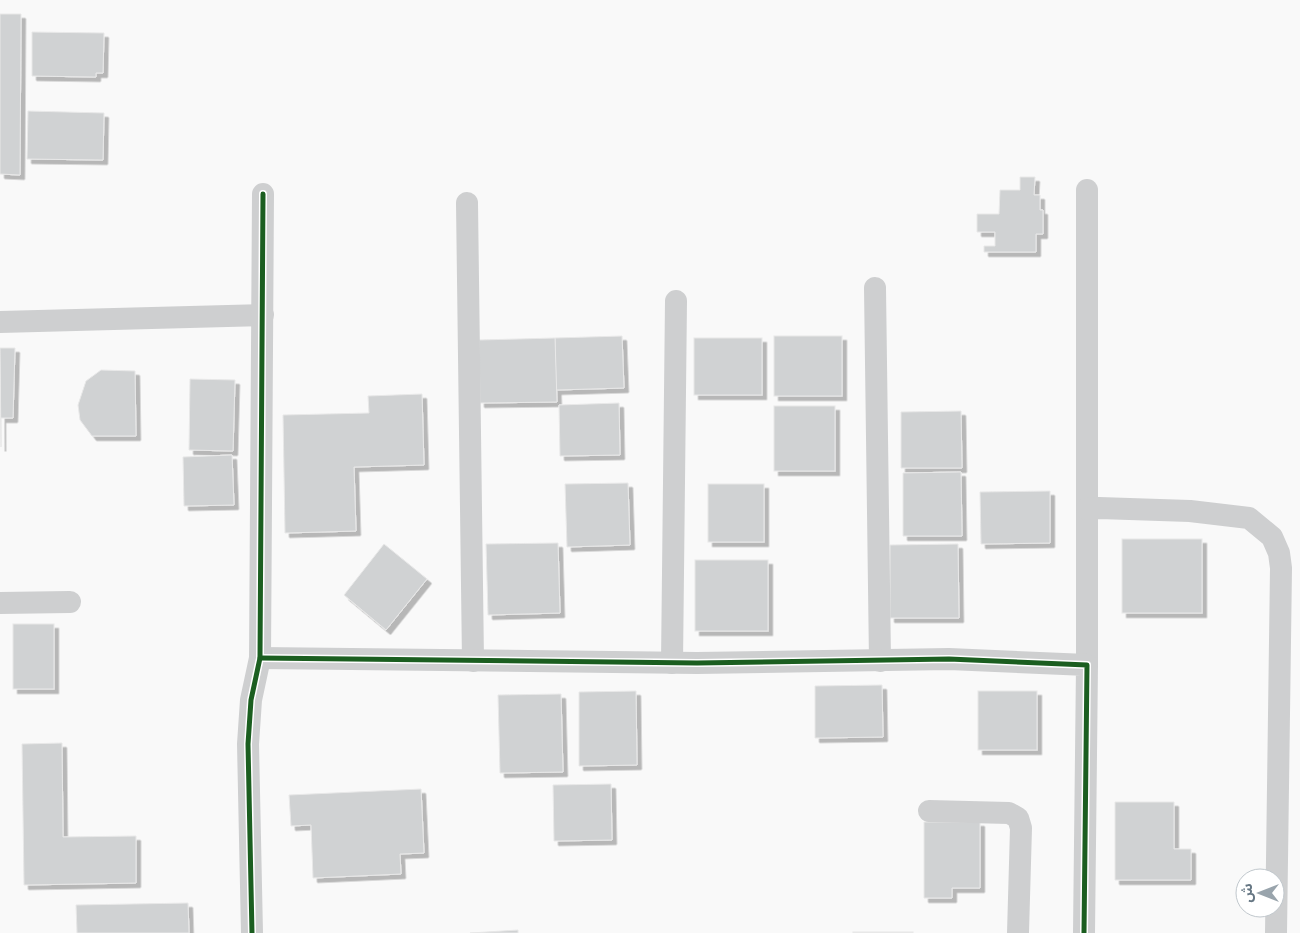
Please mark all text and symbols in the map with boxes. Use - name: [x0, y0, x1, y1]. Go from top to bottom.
- north arrow: [1235, 868, 1285, 918]
- text: ش: [1238, 883, 1256, 903]

